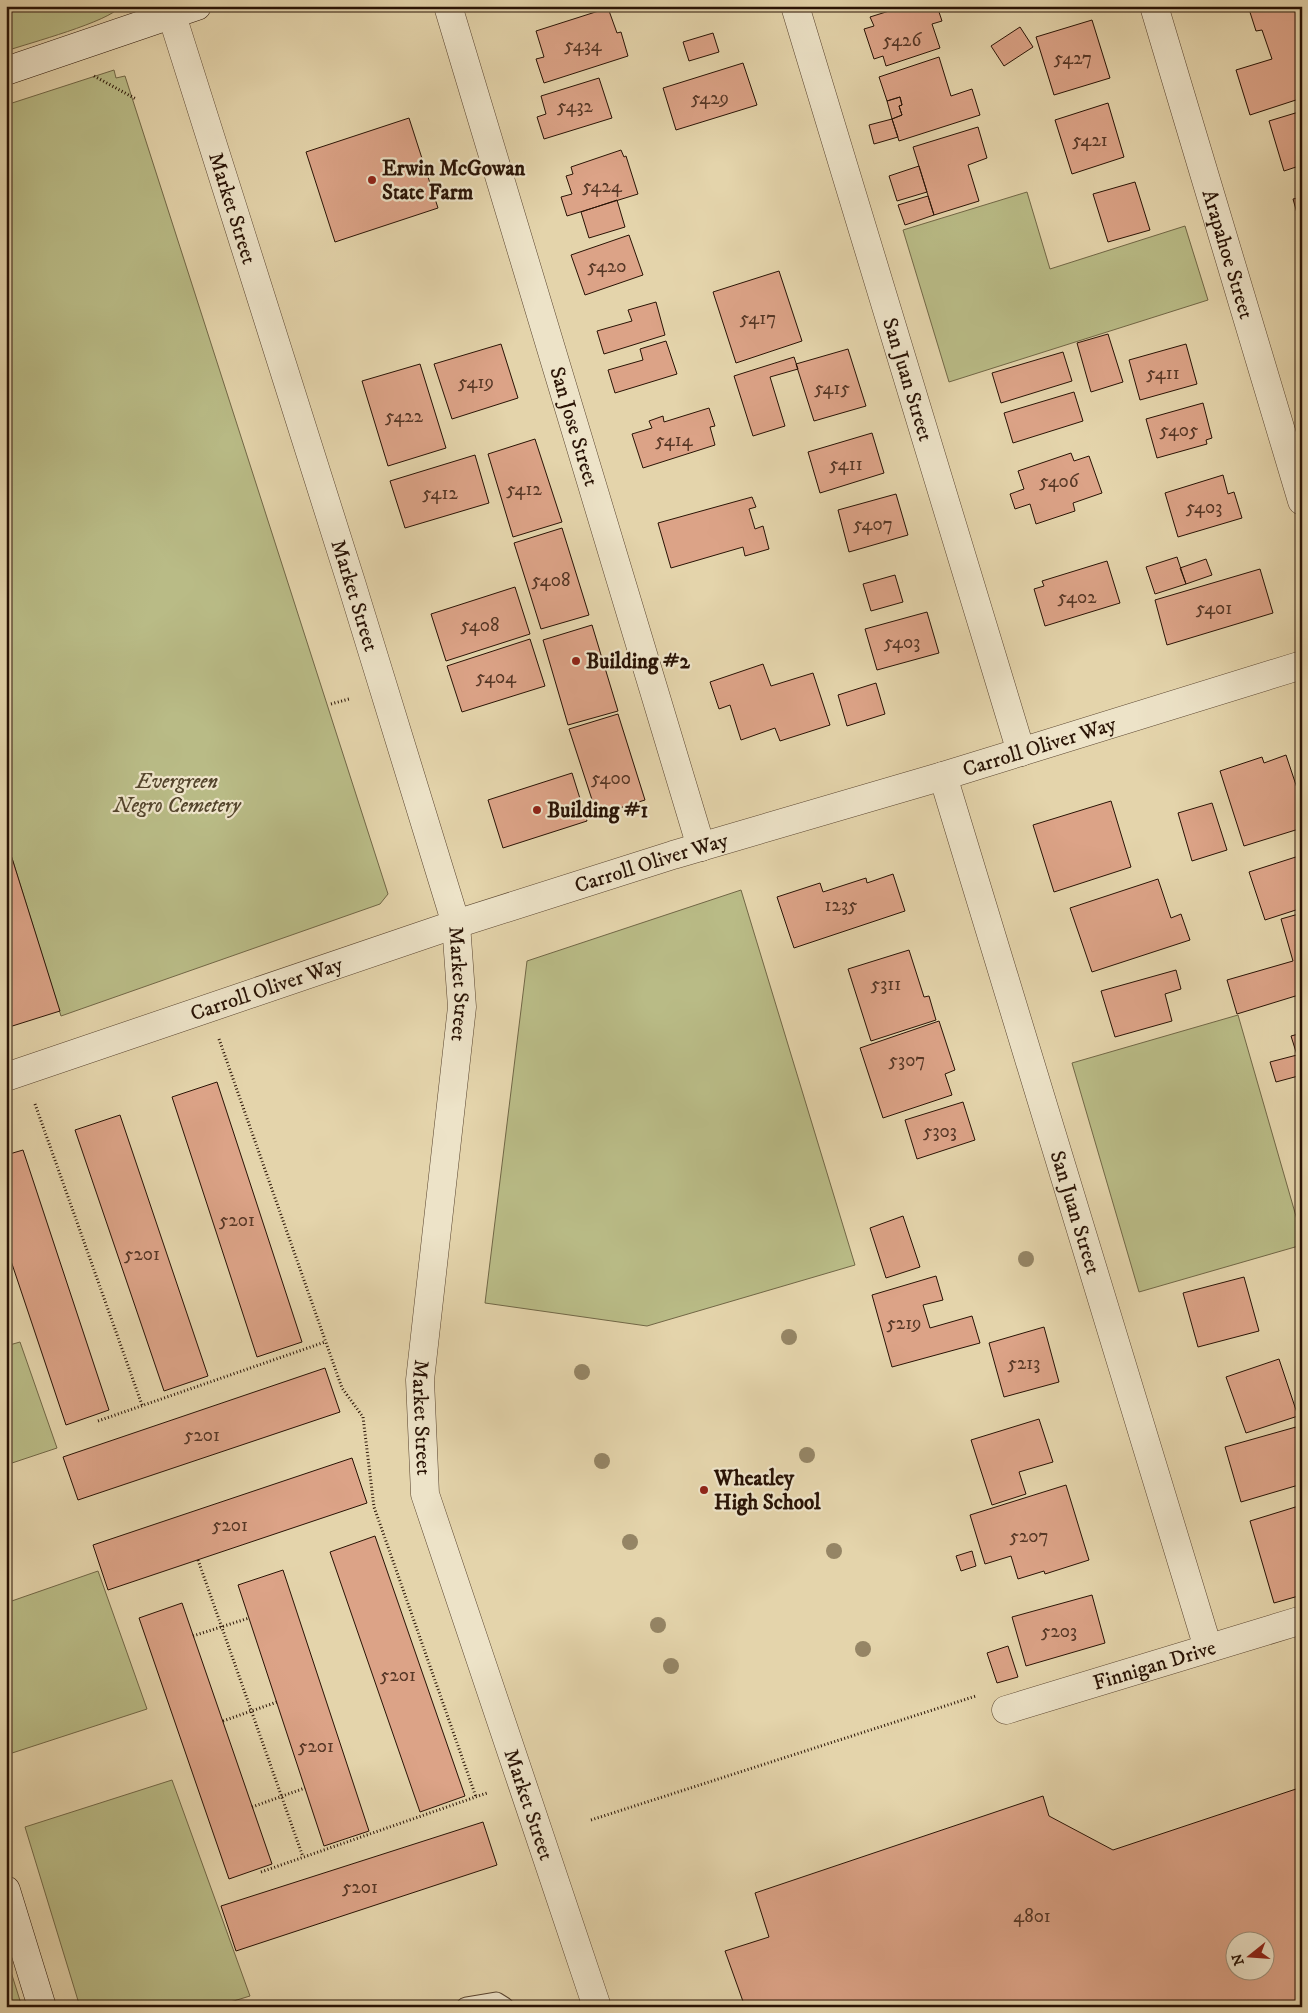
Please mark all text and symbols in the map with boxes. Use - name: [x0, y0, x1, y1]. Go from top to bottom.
- house number: 5426: [883, 29, 922, 52]
- house number: 5434: [564, 34, 603, 57]
- house number: 5427: [1054, 47, 1092, 70]
- house number: 5429: [691, 87, 729, 110]
- house number: 5432: [557, 95, 594, 118]
- house number: 5421: [1072, 129, 1108, 152]
- street label: Market Street: [202, 149, 262, 268]
- place label: Erwin McGowan State Farm: [382, 156, 526, 206]
- marker: Erwin McGowan State Farm: [366, 174, 378, 186]
- house number: 5424: [582, 175, 623, 198]
- street label: Arapahoe Street: [1196, 187, 1259, 322]
- house number: 5420: [588, 255, 626, 278]
- house number: 5417: [740, 307, 776, 330]
- street label: San Juan Street: [876, 315, 938, 445]
- house number: 5411: [1146, 362, 1180, 385]
- street label: San Jose Street: [543, 364, 604, 490]
- house number: 5419: [458, 371, 494, 394]
- house number: 5415: [814, 377, 850, 400]
- house number: 5422: [385, 405, 424, 428]
- house number: 5405: [1159, 419, 1199, 442]
- house number: 5414: [655, 429, 694, 452]
- house number: 5411: [829, 453, 863, 476]
- house number: 5406: [1039, 470, 1080, 493]
- house number: 5412: [506, 478, 543, 501]
- house number: 5412: [422, 482, 459, 505]
- house number: 5403: [1186, 496, 1222, 519]
- house number: 5407: [853, 513, 893, 536]
- street label: Market Street: [324, 536, 384, 655]
- house number: 5408: [531, 569, 571, 592]
- house number: 5402: [1058, 586, 1097, 609]
- house number: 5401: [1196, 597, 1232, 620]
- house number: 5408: [460, 614, 500, 637]
- house number: 5403: [884, 631, 920, 654]
- place label: Building #2: [586, 649, 691, 675]
- marker: Building #2: [570, 655, 582, 667]
- house number: 5404: [476, 666, 517, 689]
- street label: Carroll Oliver Way: [960, 711, 1120, 783]
- house number: 5400: [591, 767, 631, 790]
- park label: Evergreen Negro Cemetery: [112, 769, 242, 819]
- place label: Building #1: [547, 798, 649, 824]
- marker: Building #1: [531, 804, 543, 816]
- street label: Carroll Oliver Way: [572, 827, 732, 899]
- house number: 1235: [825, 894, 858, 917]
- street label: Market Street: [442, 925, 474, 1043]
- street label: Carroll Oliver Way: [187, 951, 347, 1027]
- house number: 5311: [871, 973, 901, 996]
- house number: 5307: [889, 1049, 925, 1072]
- house number: 5303: [923, 1120, 957, 1143]
- street label: San Juan Street: [1044, 1148, 1106, 1278]
- house number: 5201: [219, 1209, 255, 1232]
- house number: 5201: [124, 1243, 160, 1266]
- house number: 5219: [886, 1312, 922, 1335]
- house number: 5213: [1008, 1352, 1040, 1375]
- street label: Market Street: [406, 1358, 436, 1476]
- house number: 5201: [184, 1424, 220, 1447]
- place label: Wheatley High School: [713, 1466, 821, 1516]
- marker: Wheatley High School: [698, 1484, 710, 1496]
- house number: 5201: [212, 1514, 248, 1537]
- house number: 5207: [1009, 1525, 1049, 1548]
- house number: 5203: [1041, 1620, 1077, 1643]
- street label: Finnigan Drive: [1090, 1635, 1219, 1697]
- house number: 5201: [380, 1664, 416, 1687]
- house number: 5201: [298, 1735, 334, 1758]
- street label: Market Street: [497, 1746, 559, 1864]
- house number: 5201: [342, 1876, 378, 1899]
- house number: 4801: [1013, 1905, 1051, 1928]
- north arrow: [1226, 1930, 1276, 1980]
- text: N: [1228, 1951, 1249, 1968]

